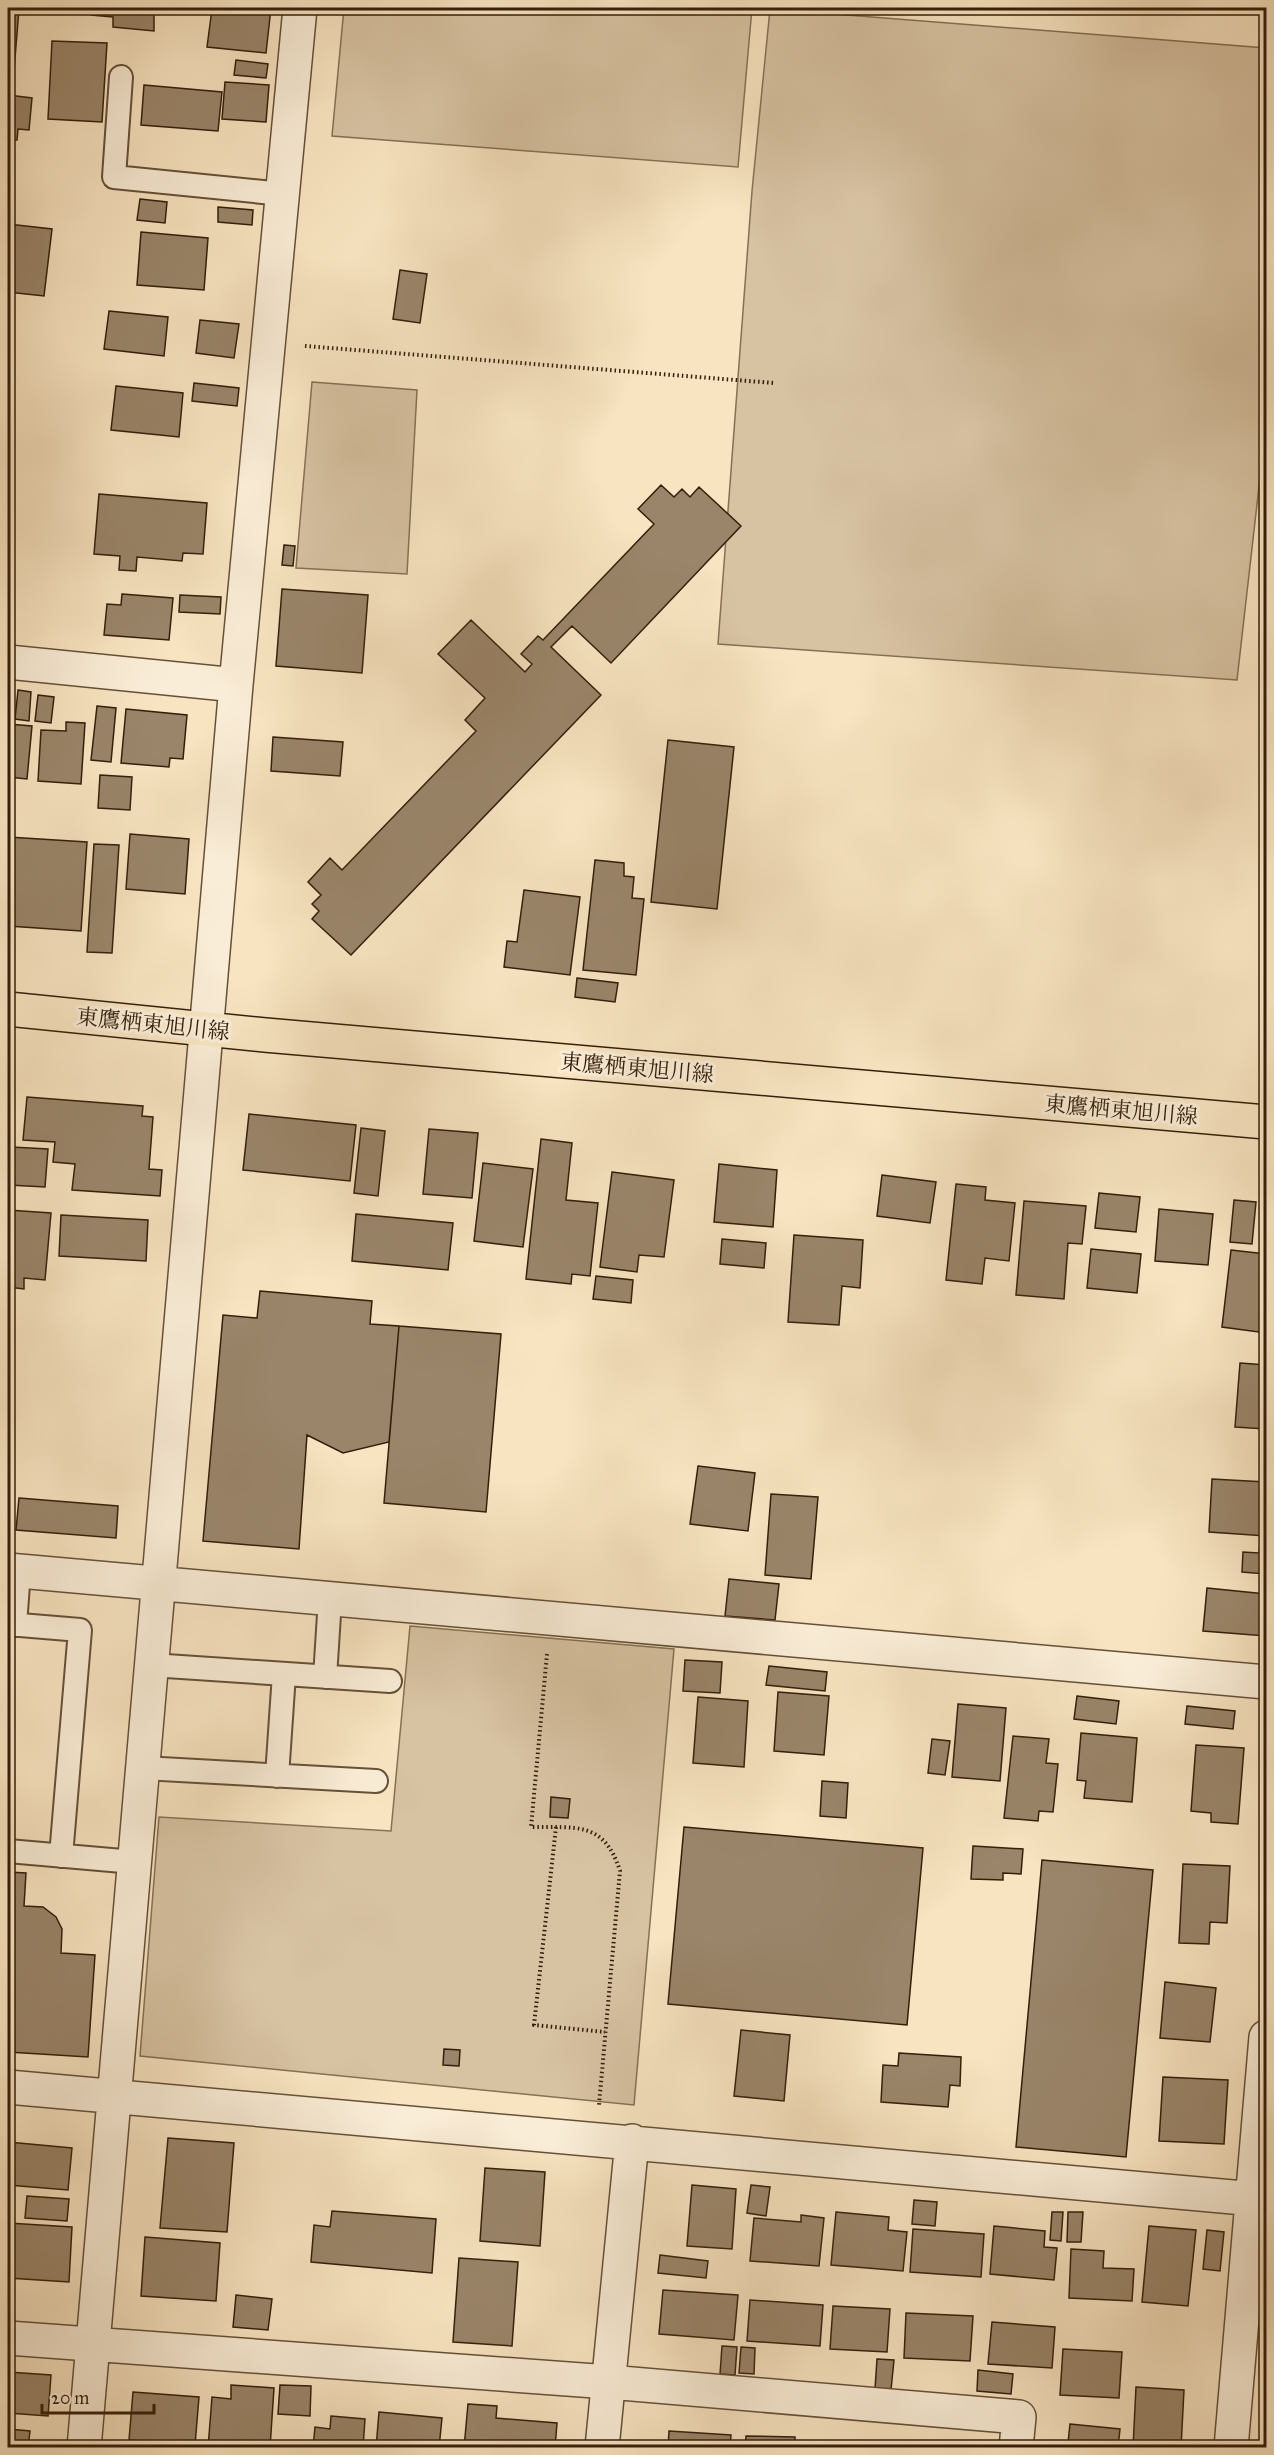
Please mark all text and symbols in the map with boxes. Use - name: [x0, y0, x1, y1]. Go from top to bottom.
- street label: 東鷹栖東旭川線: [75, 1003, 231, 1045]
- street label: 東鷹栖東旭川線: [559, 1048, 715, 1088]
- street label: 東鷹栖東旭川線: [1043, 1090, 1199, 1130]
- scale bar: [42, 2377, 154, 2415]
- text: 20 m: [51, 2387, 89, 2409]

